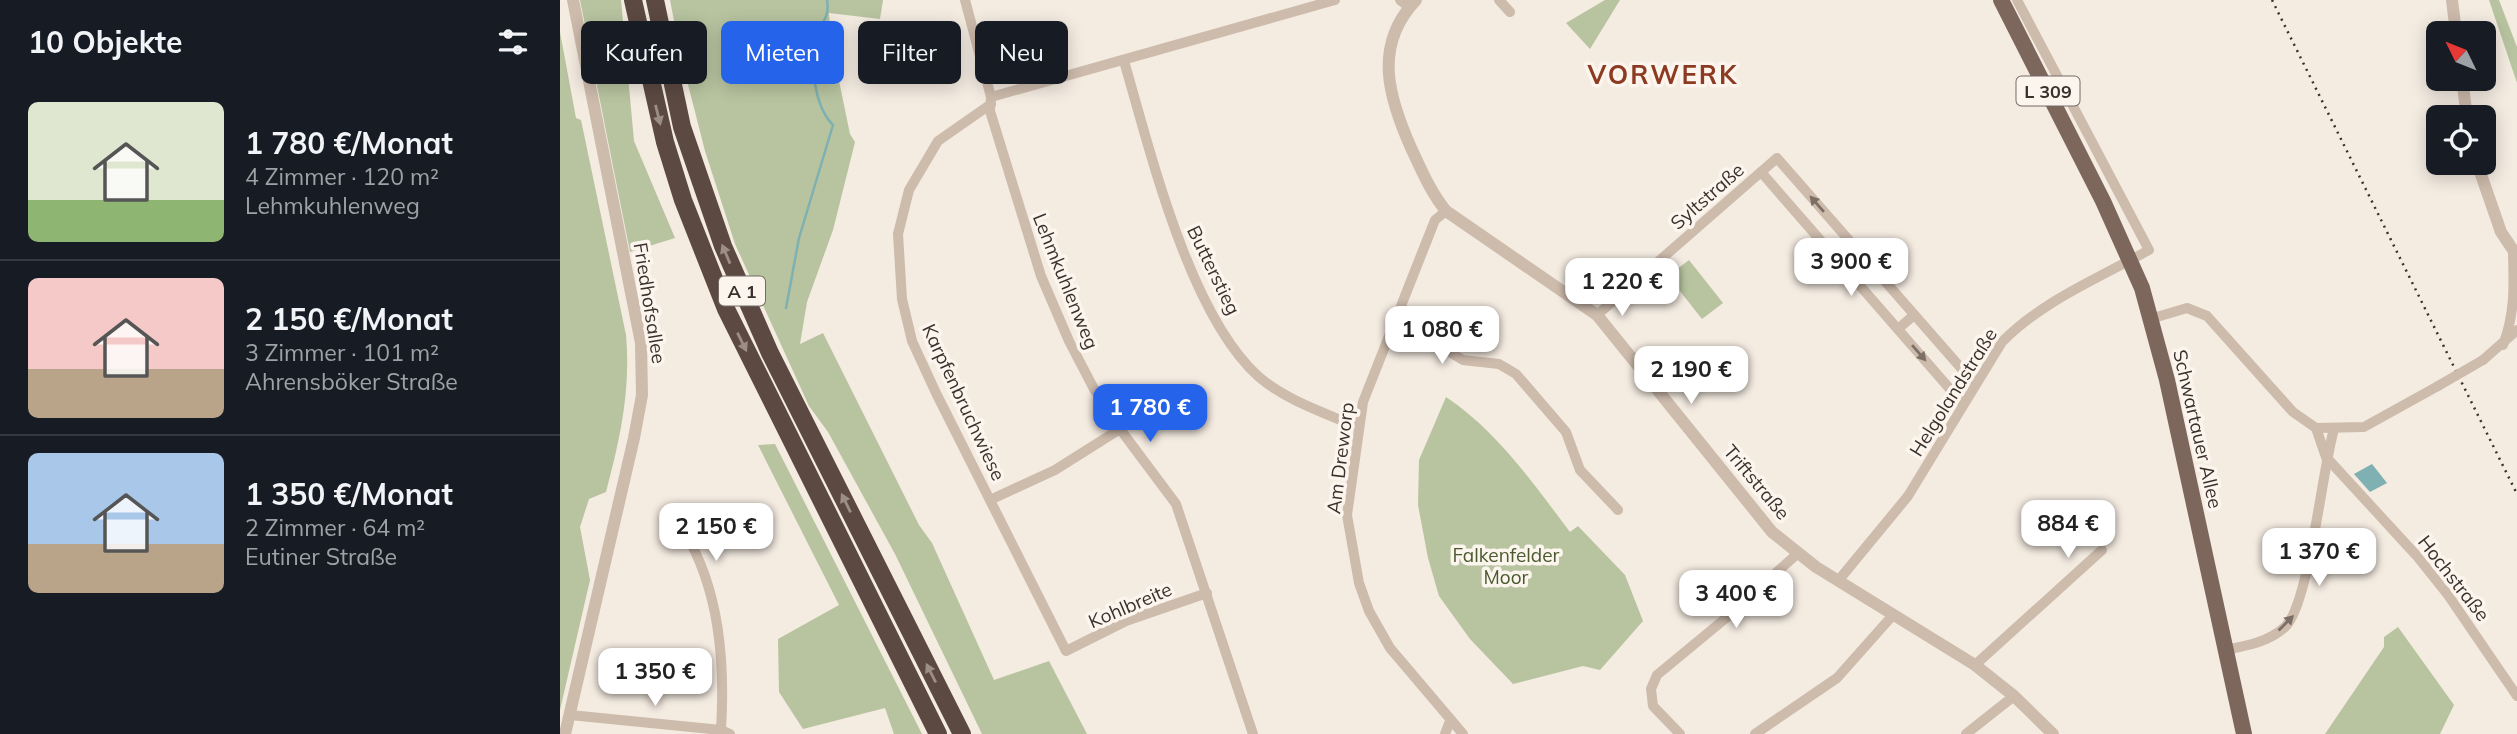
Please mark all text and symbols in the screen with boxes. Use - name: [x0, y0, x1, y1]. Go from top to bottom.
- chip: Kaufen: [581, 21, 707, 84]
- chip: Mieten: [721, 21, 844, 84]
- chip: Filter: [858, 21, 961, 84]
- chip: Neu: [975, 21, 1068, 84]
- north arrow: [2426, 21, 2496, 91]
- map controls: [2426, 21, 2496, 175]
- text: 10 Objekte: [28, 23, 182, 61]
- icon: filters: [494, 23, 532, 61]
- district label: VORWERK: [1587, 58, 1738, 91]
- road number: L 309: [2016, 76, 2080, 106]
- one-way arrow: [653, 104, 664, 126]
- button: locate: [2426, 105, 2496, 175]
- text: 1 780 €/Monat: [245, 124, 453, 162]
- icon: home: [84, 130, 168, 214]
- street label: Syltstraße: [1665, 158, 1749, 234]
- text: 4 Zimmer · 120 m²: [245, 162, 439, 191]
- text: Lehmkuhlenweg: [245, 191, 420, 220]
- one-way arrow: [1810, 195, 1825, 212]
- street label: Lehmkuhlenweg: [1028, 210, 1104, 352]
- street label: Butterstieg: [1182, 221, 1246, 319]
- pin: 3 900 €: [1786, 238, 1916, 298]
- street label: Friedhofsallee: [629, 241, 671, 365]
- one-way arrow: [720, 244, 732, 264]
- text: 3 900 €: [1810, 246, 1892, 275]
- pin: 1 220 €: [1557, 258, 1687, 318]
- text: 1 220 €: [1581, 266, 1663, 295]
- road number: A 1: [719, 276, 765, 306]
- text: 2 150 €/Monat: [245, 300, 453, 338]
- icon: home: [84, 306, 168, 390]
- pin: 1 080 €: [1377, 306, 1507, 366]
- text: 1 080 €: [1401, 314, 1483, 343]
- street label: Karpfenbruchwiese: [917, 320, 1011, 484]
- street label: Helgolandstraße: [1904, 323, 2002, 461]
- one-way arrow: [737, 332, 748, 352]
- text: 3 Zimmer · 101 m²: [245, 338, 439, 367]
- one-way arrow: [1911, 344, 1927, 362]
- pin: 2 190 €: [1626, 346, 1756, 406]
- street label: Schwartauer Allee: [2168, 347, 2228, 511]
- text: 2 190 €: [1650, 354, 1732, 383]
- text: Ahrensböker Straße: [245, 367, 458, 396]
- pin: 1 780 €: [1085, 384, 1215, 444]
- text: 1 780 €: [1109, 392, 1191, 421]
- street label: Am Dreworp: [1321, 401, 1359, 515]
- street label: Triftstraße: [1719, 440, 1795, 524]
- text: 1 350 €/Monat: [245, 475, 453, 513]
- icon: home: [84, 481, 168, 565]
- one-way arrow: [840, 493, 851, 513]
- pin: 884 €: [2019, 500, 2117, 560]
- pin: 2 150 €: [651, 504, 781, 563]
- text: 884 €: [2037, 508, 2099, 537]
- text: 2 150 €: [675, 511, 757, 540]
- text: 2 Zimmer · 64 m²: [245, 513, 425, 542]
- pin: 1 370 €: [2254, 528, 2384, 588]
- street label: Hochstraße: [2413, 530, 2495, 626]
- text: 1 370 €: [2278, 536, 2360, 565]
- text: Eutiner Straße: [245, 542, 397, 571]
- park label: Falkenfelder Moor: [1453, 543, 1560, 589]
- pin: 3 400 €: [1671, 570, 1801, 630]
- street label: Kohlbreite: [1085, 577, 1175, 633]
- text: 3 400 €: [1695, 578, 1777, 607]
- one-way arrow: [2278, 615, 2295, 632]
- pin: 1 350 €: [590, 648, 720, 708]
- text: 1 350 €: [614, 656, 696, 685]
- one-way arrow: [925, 663, 937, 683]

